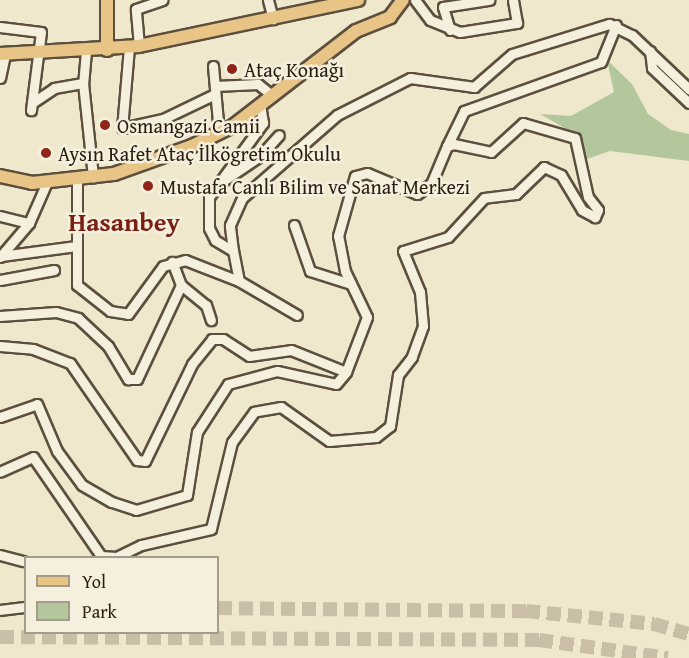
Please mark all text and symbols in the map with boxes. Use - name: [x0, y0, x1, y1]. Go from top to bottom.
- place label: Ataç Konağı: [244, 57, 344, 81]
- marker: Ataç Konağı: [225, 62, 239, 76]
- place label: Osmangazi Camii: [117, 113, 260, 137]
- marker: Osmangazi Camii: [98, 118, 112, 132]
- place label: Aysın Rafet Ataç İlkögretim Okulu: [58, 141, 341, 165]
- marker: Aysın Rafet Ataç İlkögretim Okulu: [39, 146, 53, 160]
- place label: Mustafa Canlı Bilim ve Sanat Merkezi: [160, 174, 470, 198]
- marker: Mustafa Canlı Bilim ve Sanat Merkezi: [141, 179, 155, 193]
- district label: Hasanbey: [68, 206, 180, 238]
- legend: [24, 556, 219, 634]
- text: Yol: [82, 568, 106, 595]
- text: Park: [82, 598, 117, 625]

